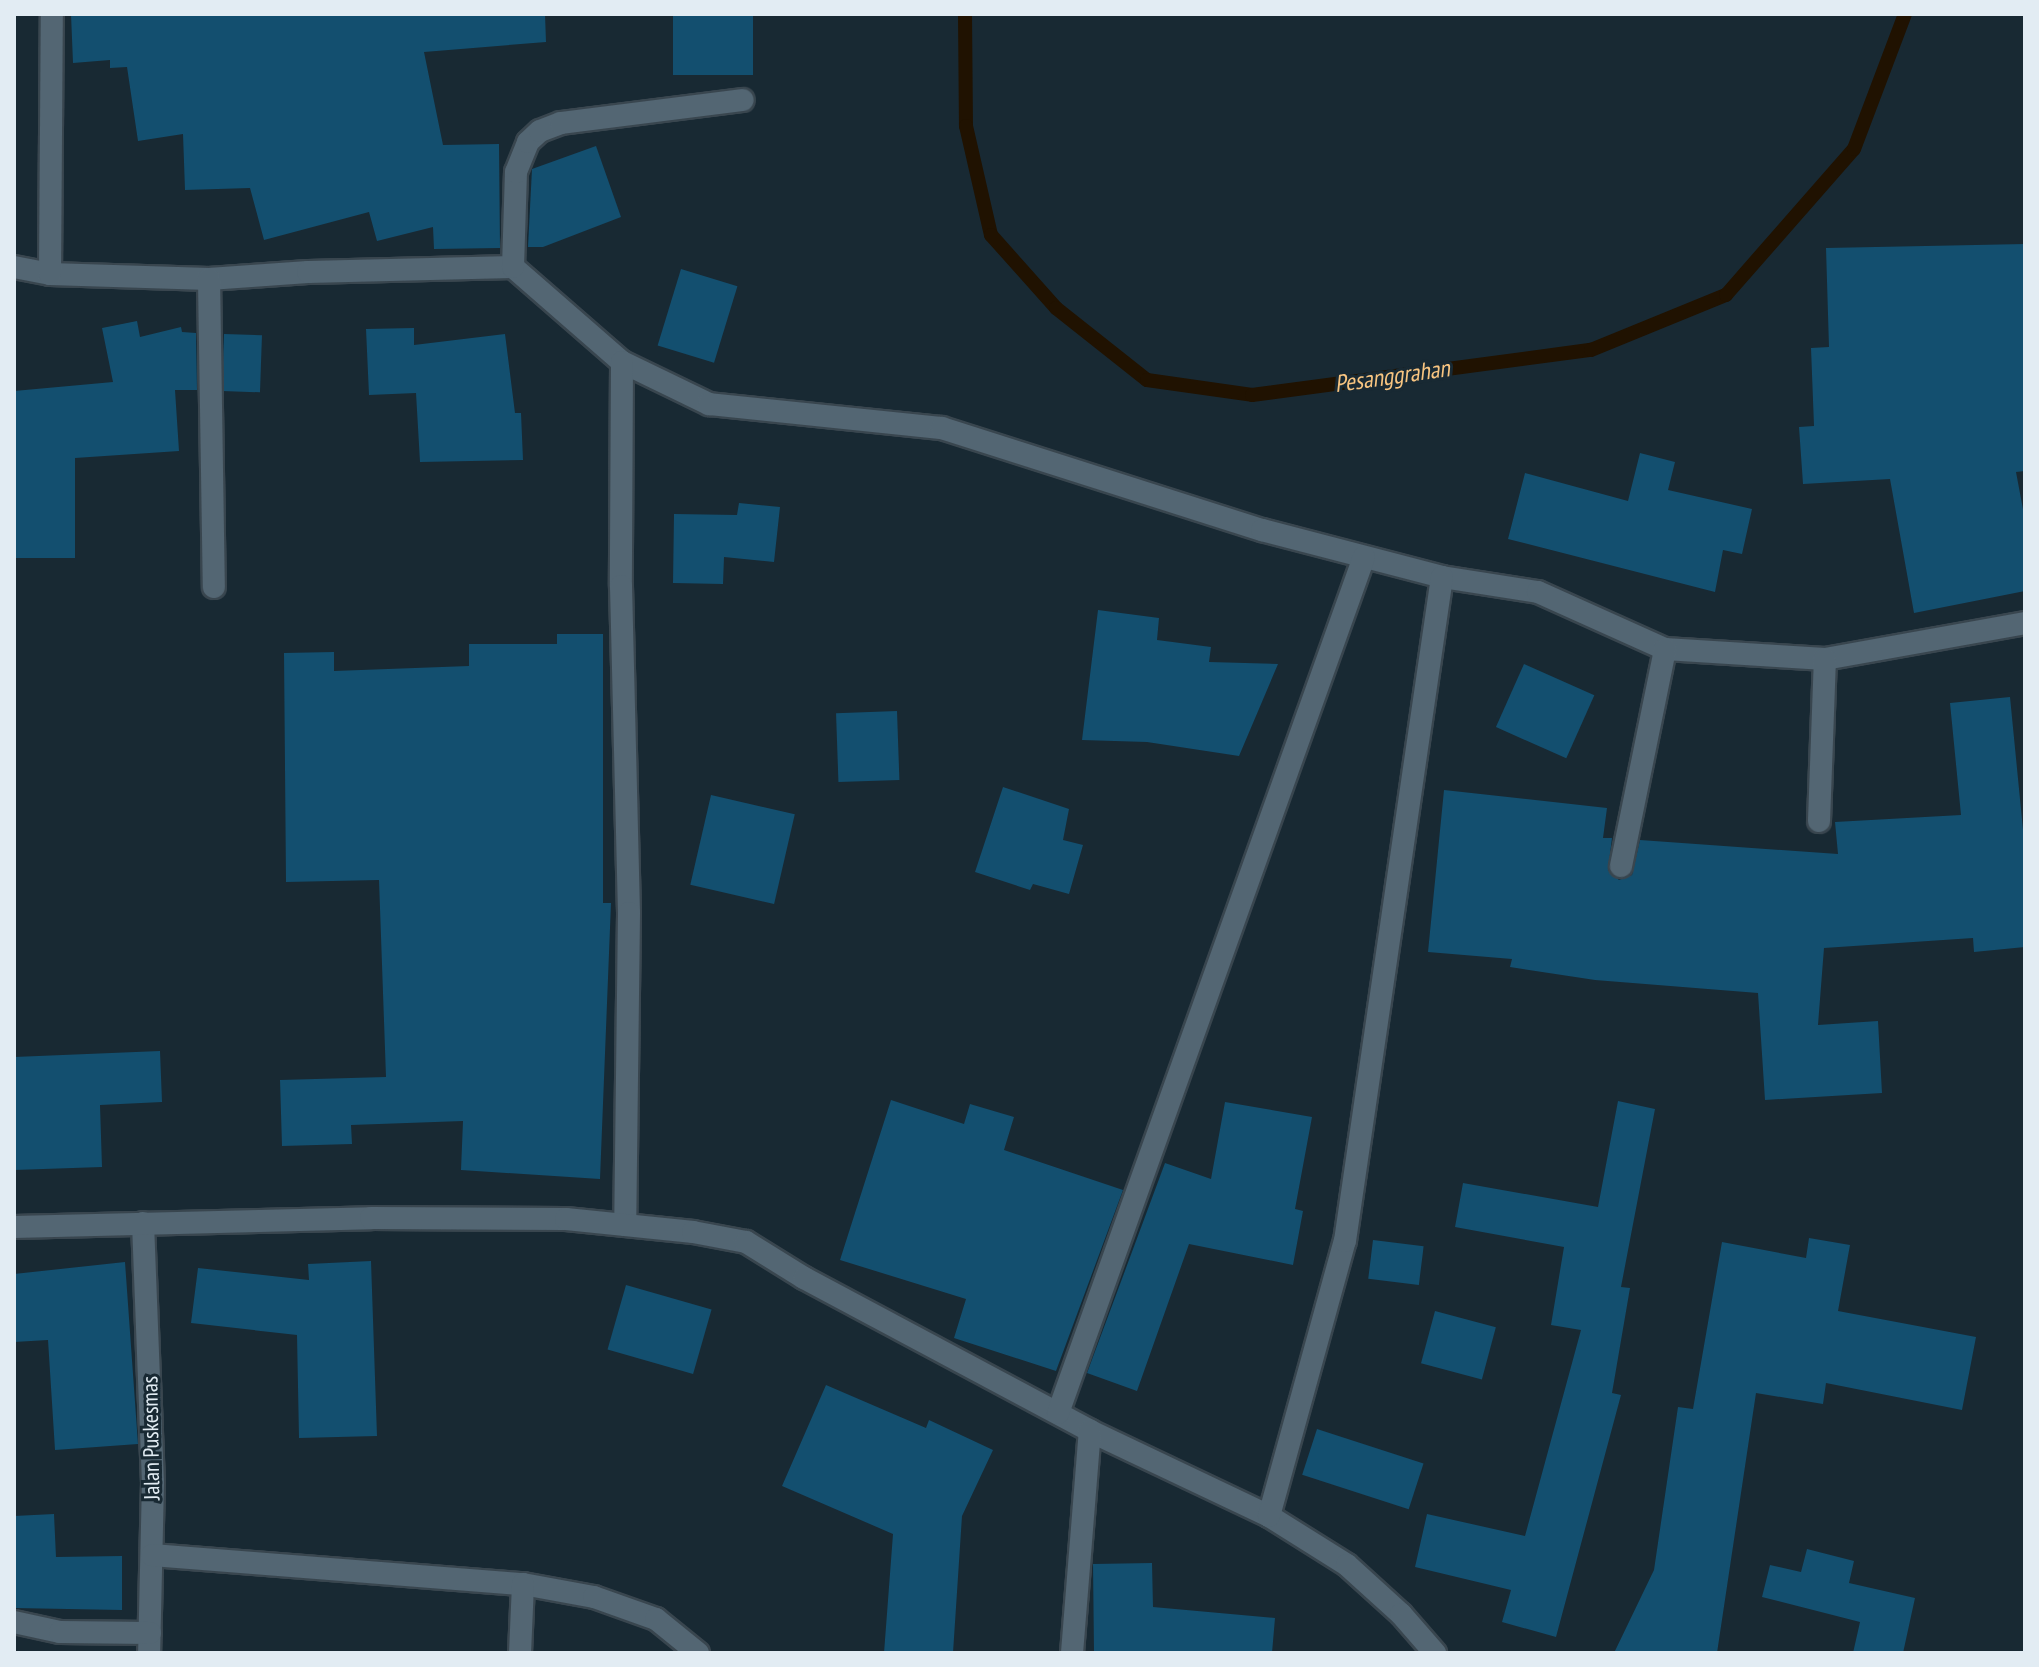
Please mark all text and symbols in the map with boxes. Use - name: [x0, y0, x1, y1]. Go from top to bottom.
- water label: Pesanggrahan: [1333, 354, 1451, 398]
- street label: Jalan Puskesmas: [137, 1376, 165, 1500]

